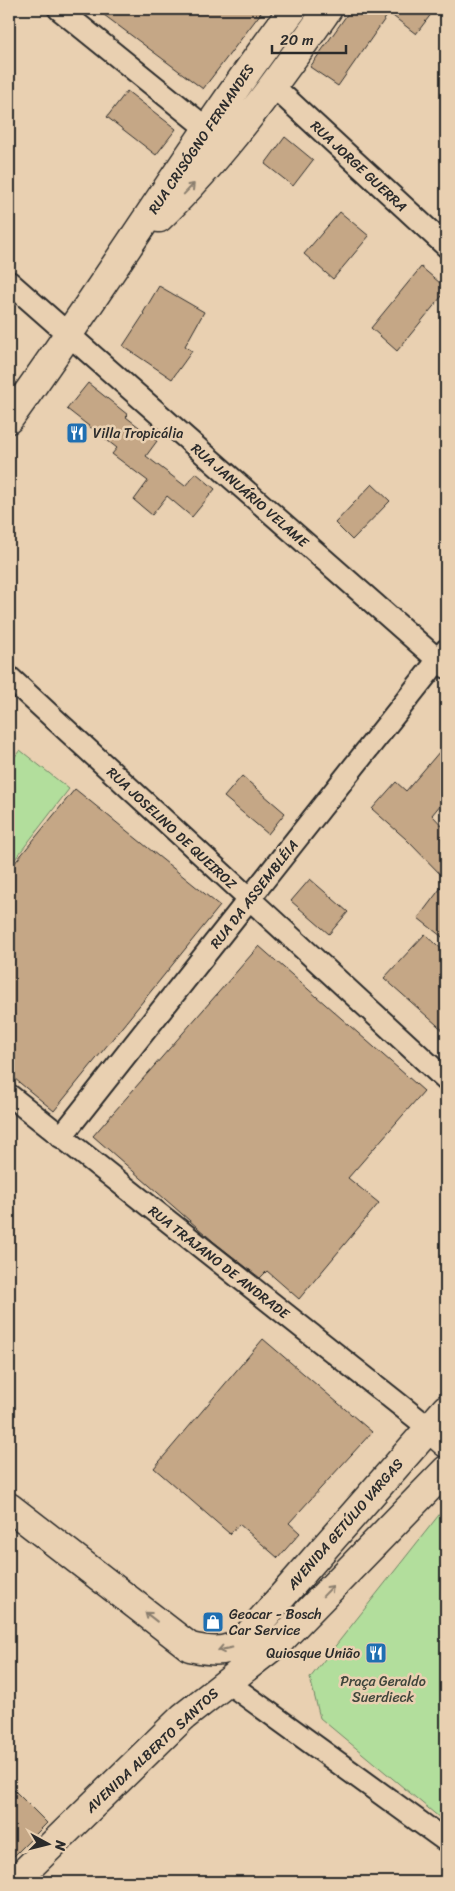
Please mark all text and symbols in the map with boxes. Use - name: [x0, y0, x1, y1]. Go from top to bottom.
- scale bar: [272, 22, 346, 54]
- text: 20 m: [280, 27, 314, 53]
- street label: RUA CRISÓGNO FERNANDES: [142, 59, 261, 219]
- street label: RUA JORGE GUERRA: [304, 114, 413, 218]
- one-way arrow: [183, 182, 195, 195]
- restaurant icon: Villa Tropicália: [65, 421, 89, 445]
- place label: Villa Tropicália: [93, 421, 183, 446]
- street label: RUA JANUÁRIO VELAME: [185, 437, 315, 555]
- street label: RUA JOSELINO DE QUEIROZ: [101, 761, 243, 896]
- street label: RUA DA ASSEMBLÉIA: [204, 834, 305, 954]
- street label: RUA TRAJANO DE ANDRADE: [143, 1199, 296, 1326]
- street label: AVENIDA GETÚLIO VARGAS: [280, 1453, 410, 1597]
- one-way arrow: [322, 1585, 335, 1597]
- place label: Geocar - Bosch Car Service: [229, 1602, 322, 1643]
- shop icon: Geocar - Bosch Car Service: [201, 1610, 225, 1634]
- one-way arrow: [145, 1612, 158, 1623]
- place label: Quiosque União: [266, 1641, 360, 1666]
- restaurant icon: Quiosque União: [364, 1641, 388, 1665]
- one-way arrow: [217, 1645, 233, 1655]
- park label: Praça Geraldo Suerdieck: [340, 1669, 426, 1710]
- street label: AVENIDA ALBERTO SANTOS: [79, 1681, 225, 1820]
- north arrow: [22, 1818, 72, 1868]
- text: N: [47, 1838, 74, 1852]

